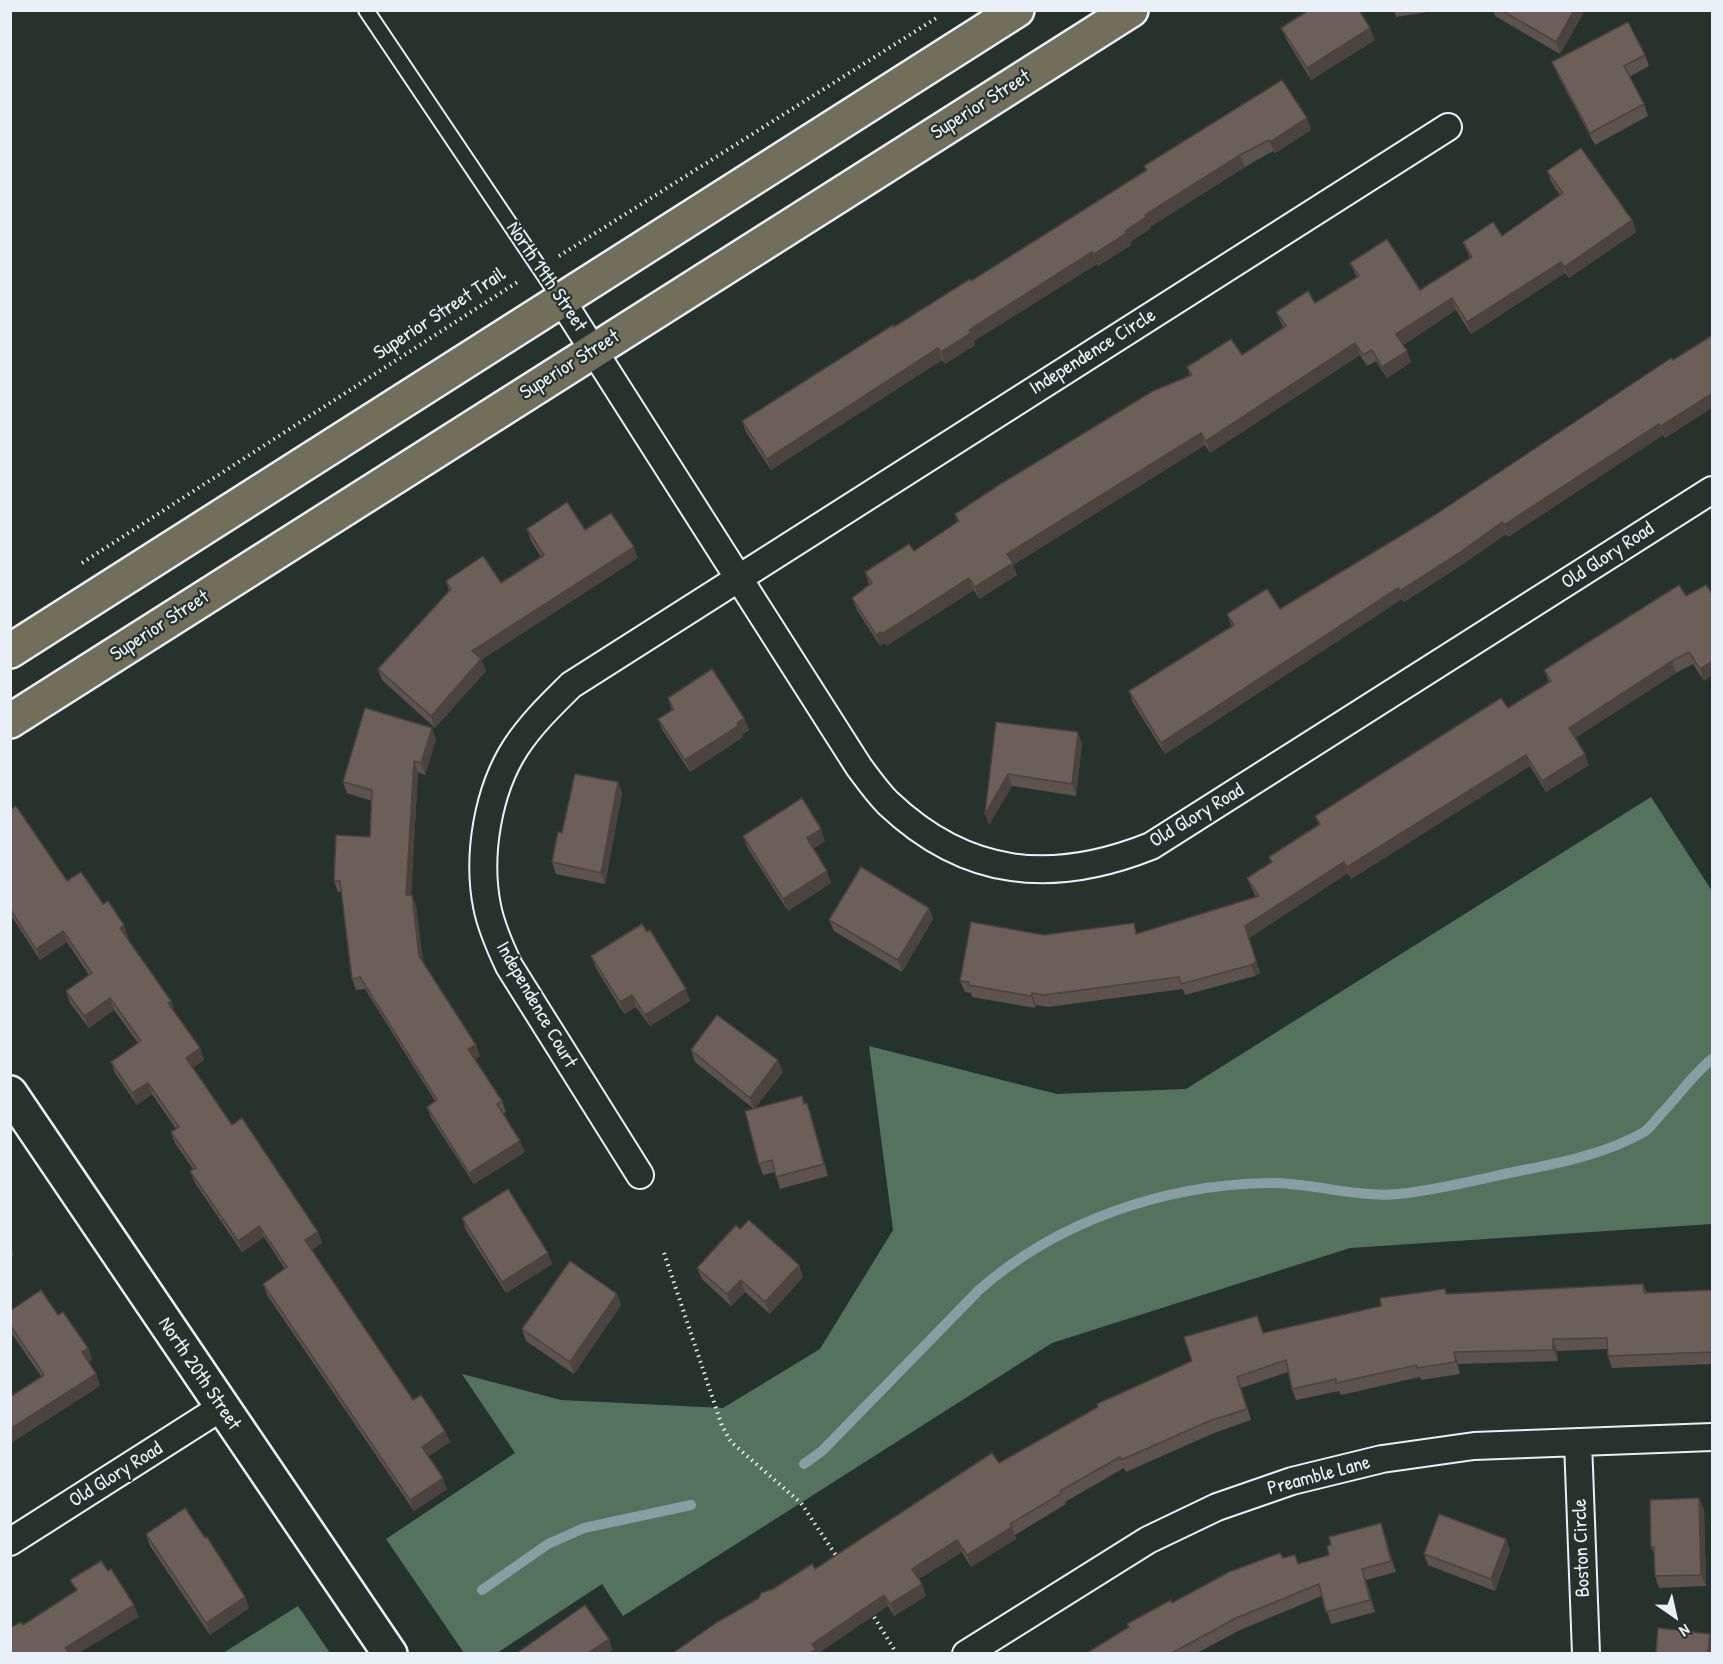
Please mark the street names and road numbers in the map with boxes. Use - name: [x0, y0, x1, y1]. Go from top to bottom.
- street label: Superior Street: [927, 65, 1035, 145]
- street label: North 19th Street: [500, 218, 592, 336]
- street label: Superior Street Trail: [370, 263, 510, 365]
- street label: Independence Circle: [1025, 304, 1161, 400]
- street label: Superior Street: [516, 325, 624, 405]
- street label: Old Glory Road: [1557, 517, 1659, 595]
- street label: Superior Street: [106, 585, 214, 667]
- street label: Old Glory Road: [1146, 779, 1248, 853]
- street label: Independence Court: [490, 938, 582, 1072]
- street label: North 20th Street: [152, 1313, 246, 1435]
- street label: Old Glory Road: [65, 1437, 167, 1513]
- street label: Preamble Lane: [1265, 1451, 1373, 1501]
- street label: Boston Circle: [1568, 1498, 1596, 1598]

